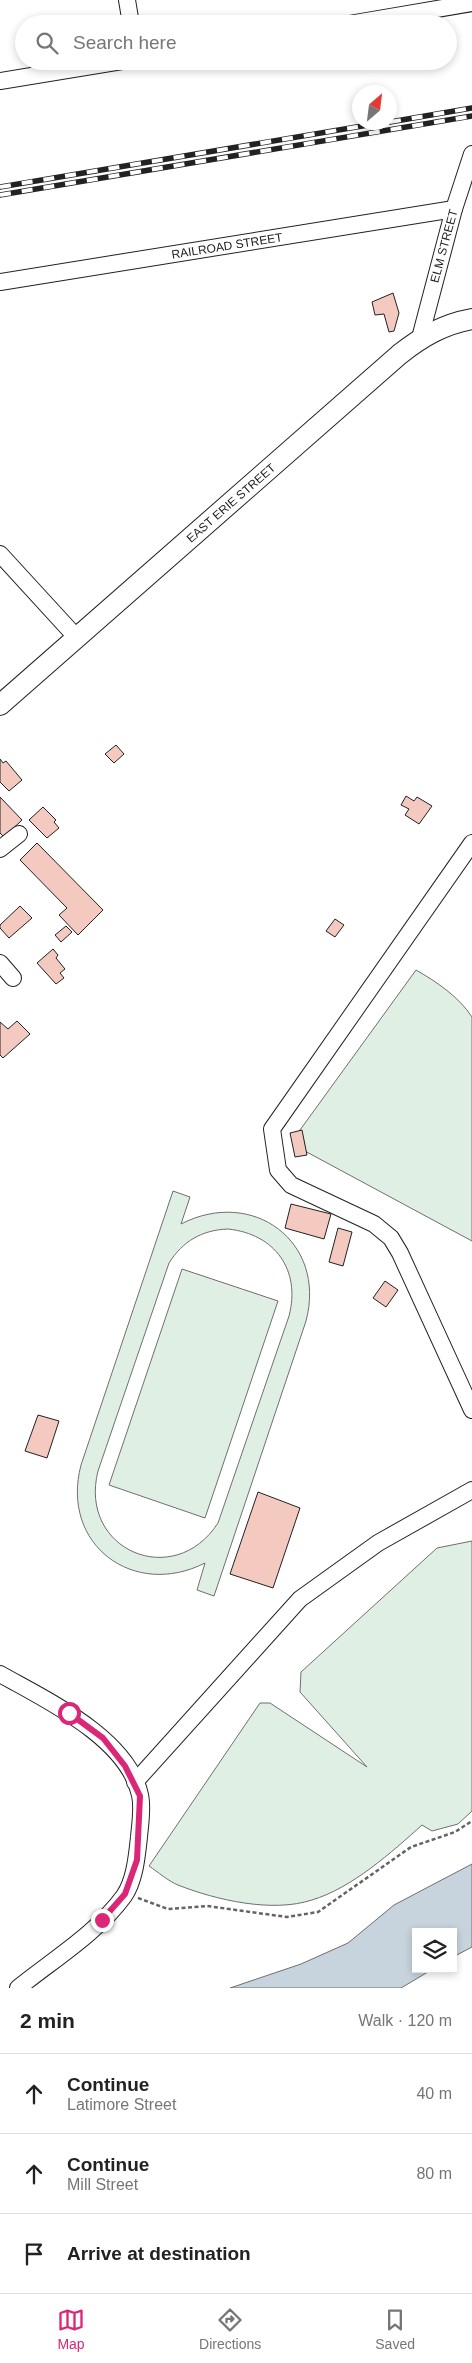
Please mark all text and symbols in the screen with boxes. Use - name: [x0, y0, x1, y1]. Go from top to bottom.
- search box: [15, 15, 457, 70]
- icon: search: [33, 29, 61, 57]
- text: Search here: [73, 32, 177, 53]
- north arrow: [352, 85, 397, 130]
- street label: ELM STREET: [427, 207, 461, 284]
- street label: RAILROAD STREET: [171, 230, 284, 262]
- street label: EAST ERIE STREET: [184, 460, 279, 545]
- route start: [58, 1702, 81, 1725]
- route end: [91, 1909, 114, 1932]
- map controls: [412, 1928, 457, 1973]
- button: layers: [412, 1928, 457, 1973]
- text: 2 min: [20, 2009, 75, 2032]
- text: Walk · 120 m: [358, 2012, 452, 2029]
- text: Continue: [67, 2074, 149, 2095]
- icon: ahead: [20, 2080, 48, 2108]
- text: 40 m: [416, 2085, 452, 2102]
- text: Latimore Street: [67, 2096, 176, 2113]
- text: Continue: [67, 2154, 149, 2175]
- icon: ahead: [20, 2160, 48, 2188]
- text: 80 m: [416, 2165, 452, 2182]
- text: Mill Street: [67, 2176, 138, 2193]
- icon: arrive: [20, 2240, 48, 2268]
- text: Arrive at destination: [67, 2243, 251, 2264]
- tab: Map: [57, 2306, 85, 2352]
- tab: Directions: [199, 2306, 261, 2352]
- tab: Saved: [375, 2306, 415, 2352]

